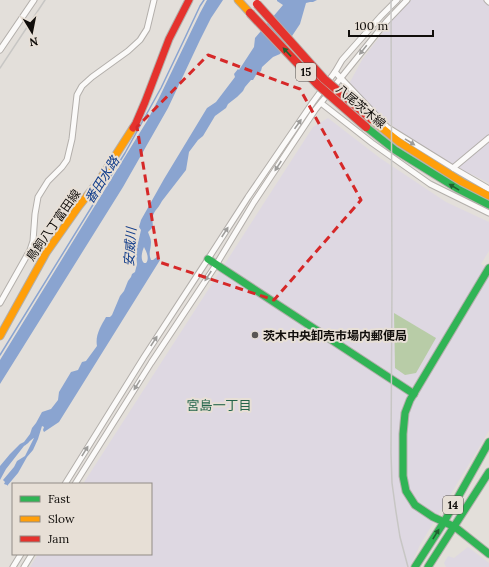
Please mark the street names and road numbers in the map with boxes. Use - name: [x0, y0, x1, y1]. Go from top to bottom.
- road number: 15: [296, 63, 316, 81]
- street label: 八尾茨木線: [333, 81, 389, 131]
- street label: 鳥飼八丁富田線: [23, 186, 83, 264]
- road number: 14: [443, 496, 463, 514]

